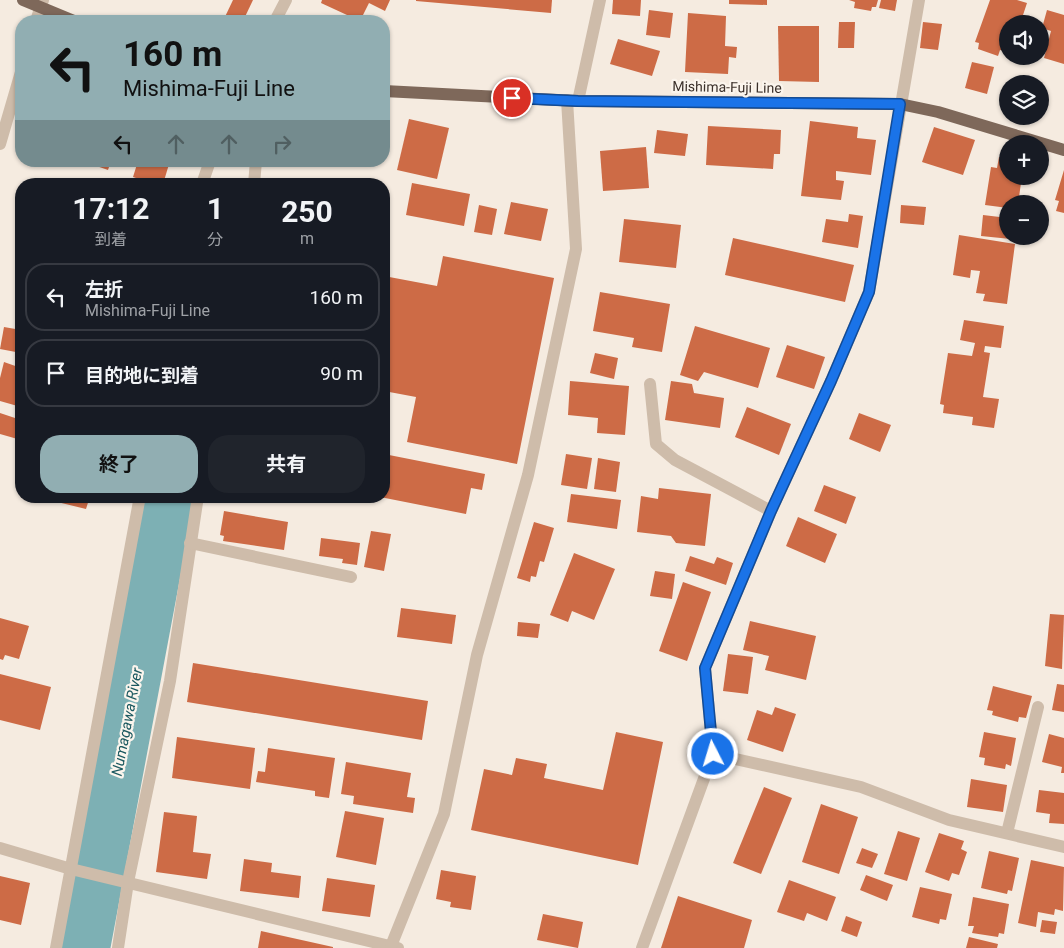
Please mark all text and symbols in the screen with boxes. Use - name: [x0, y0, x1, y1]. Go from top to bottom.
- map controls: [999, 15, 1049, 245]
- button: sound: [999, 15, 1049, 65]
- text: 160 m: [123, 34, 222, 75]
- icon: left: [40, 35, 105, 100]
- button: layers: [999, 75, 1049, 125]
- text: Mishima-Fuji Line: [123, 76, 295, 101]
- pin: [491, 77, 533, 119]
- street label: Mishima-Fuji Line: [672, 78, 782, 96]
- icon: arrive: [498, 84, 526, 112]
- icon: left: [109, 130, 137, 158]
- icon: ahead: [162, 130, 190, 158]
- icon: ahead: [215, 130, 243, 158]
- icon: right: [268, 130, 296, 158]
- button: +: [999, 135, 1049, 185]
- text: 17:12: [72, 191, 150, 226]
- text: 1: [207, 191, 224, 226]
- text: 250: [281, 194, 333, 229]
- button: −: [999, 195, 1049, 245]
- text: m: [300, 229, 314, 248]
- text: 到着: [95, 230, 127, 249]
- text: 分: [207, 230, 223, 249]
- text: 左折: [85, 278, 123, 301]
- icon: left: [42, 283, 70, 311]
- text: 160 m: [310, 286, 363, 309]
- text: Mishima-Fuji Line: [85, 301, 210, 320]
- icon: arrive: [42, 359, 70, 387]
- text: 90 m: [320, 362, 363, 385]
- text: 目的地に到着: [85, 364, 199, 387]
- button: 終了: [40, 435, 198, 493]
- button: 共有: [208, 435, 365, 493]
- water label: Numagawa River: [108, 665, 147, 778]
- position arrow: [686, 727, 738, 779]

